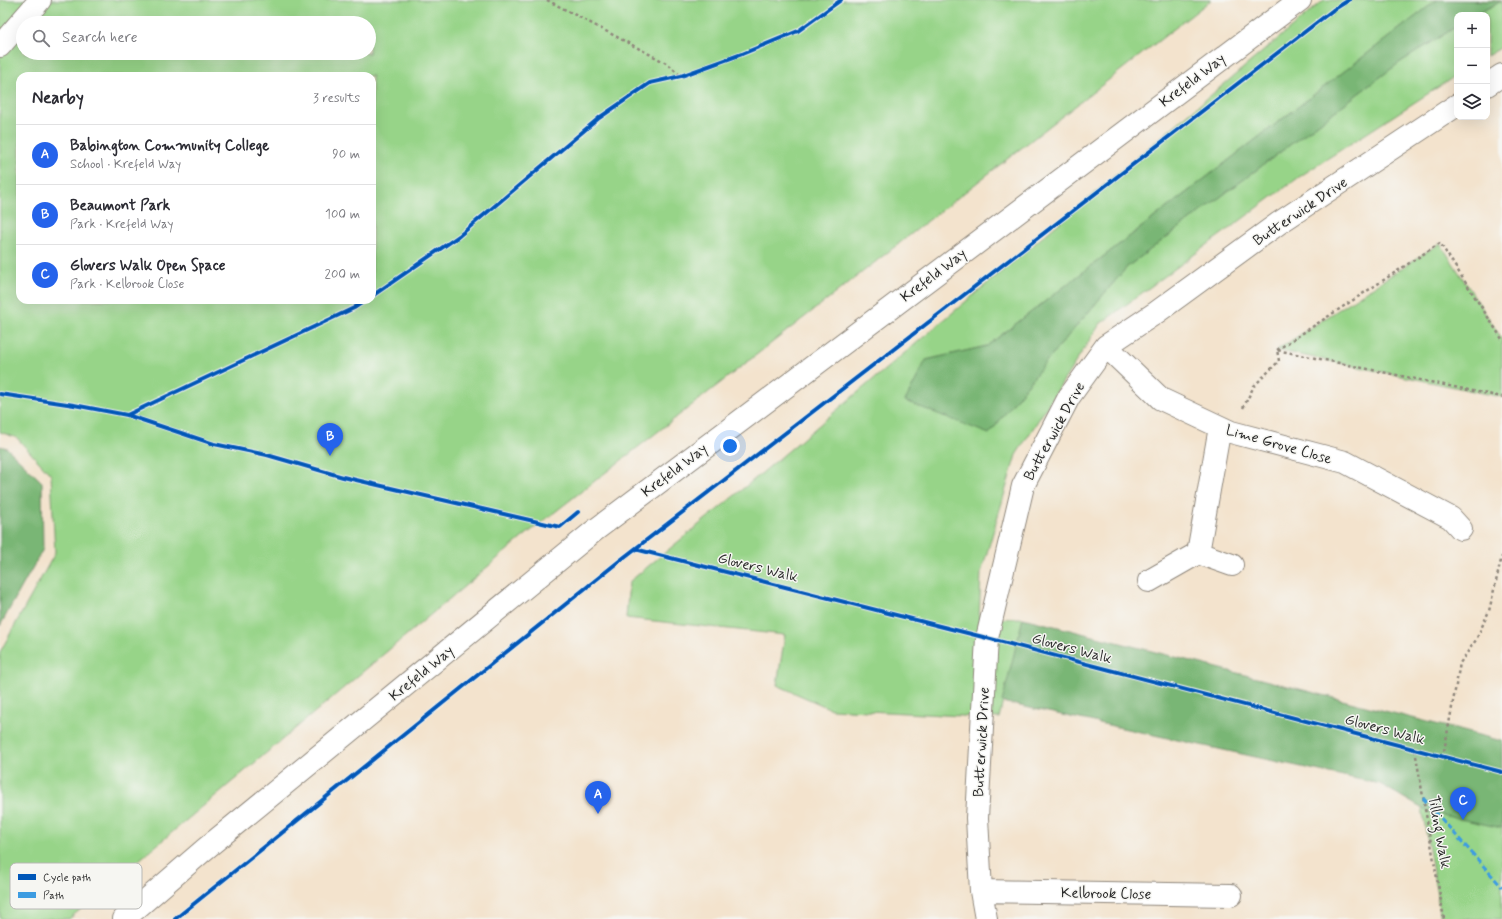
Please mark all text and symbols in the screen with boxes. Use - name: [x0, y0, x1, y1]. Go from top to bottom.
- map controls: [1454, 12, 1490, 120]
- button: +: [1454, 12, 1490, 48]
- search box: [16, 16, 376, 60]
- icon: search: [30, 27, 52, 49]
- text: Search here: [62, 28, 138, 48]
- button: −: [1454, 48, 1490, 84]
- street label: Krefeld Way: [1155, 49, 1230, 112]
- button: layers: [1454, 84, 1490, 120]
- text: Nearby: [32, 87, 84, 109]
- text: 3 results: [313, 90, 360, 107]
- text: Babington Community College: [70, 136, 269, 156]
- text: A: [41, 146, 49, 163]
- text: 90 m: [332, 146, 360, 163]
- text: School · Krefeld Way: [70, 156, 181, 173]
- street label: Butterwick Drive: [1249, 173, 1352, 251]
- text: Beaumont Park: [70, 196, 170, 216]
- text: B: [41, 206, 49, 223]
- text: 100 m: [325, 206, 360, 223]
- text: Park · Krefeld Way: [70, 216, 173, 233]
- street label: Krefeld Way: [896, 244, 971, 307]
- text: Glovers Walk Open Space: [70, 256, 226, 276]
- text: C: [40, 266, 50, 283]
- text: 200 m: [325, 266, 360, 283]
- text: Park · Kelbrook Close: [70, 276, 184, 293]
- street label: Butterwick Drive: [1019, 378, 1090, 484]
- street label: Lime Grove Close: [1223, 420, 1334, 470]
- pin: B: [317, 423, 343, 456]
- your location: [720, 436, 740, 456]
- street label: Krefeld Way: [637, 439, 712, 502]
- street label: Glovers Walk: [715, 548, 801, 588]
- street label: Glovers Walk: [1029, 629, 1115, 669]
- street label: Krefeld Way: [385, 642, 458, 706]
- street label: Butterwick Drive: [969, 686, 995, 797]
- street label: Glovers Walk: [1342, 710, 1428, 750]
- pin: A: [585, 781, 611, 814]
- pin: C: [1450, 787, 1476, 820]
- street label: Tilling Walk: [1422, 794, 1455, 871]
- legend: [10, 863, 142, 909]
- text: Cycle path: [43, 871, 91, 885]
- street label: Kelbrook Close: [1061, 883, 1152, 905]
- text: Path: [43, 889, 64, 903]

